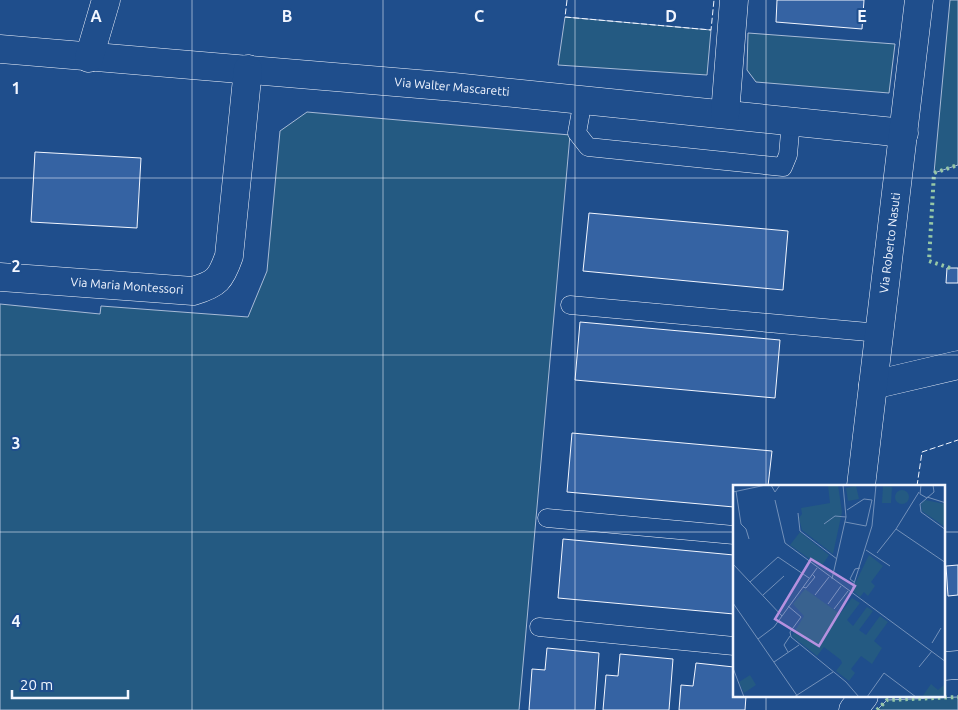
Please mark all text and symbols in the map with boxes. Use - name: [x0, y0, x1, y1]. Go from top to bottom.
- text: A: [90, 7, 102, 25]
- text: B: [282, 7, 292, 25]
- text: C: [474, 7, 484, 25]
- text: D: [665, 7, 677, 25]
- text: E: [857, 7, 867, 25]
- street label: Via Walter Mascaretti: [394, 75, 510, 98]
- text: 1: [11, 79, 21, 97]
- street label: Via Roberto Nasuti: [877, 192, 902, 294]
- text: 2: [11, 257, 21, 275]
- street label: Via Maria Montessori: [70, 275, 184, 296]
- text: 3: [11, 434, 21, 452]
- inset map: [733, 485, 946, 698]
- text: 4: [11, 612, 21, 630]
- scale bar: [12, 668, 129, 700]
- text: 20 m: [20, 676, 53, 693]

